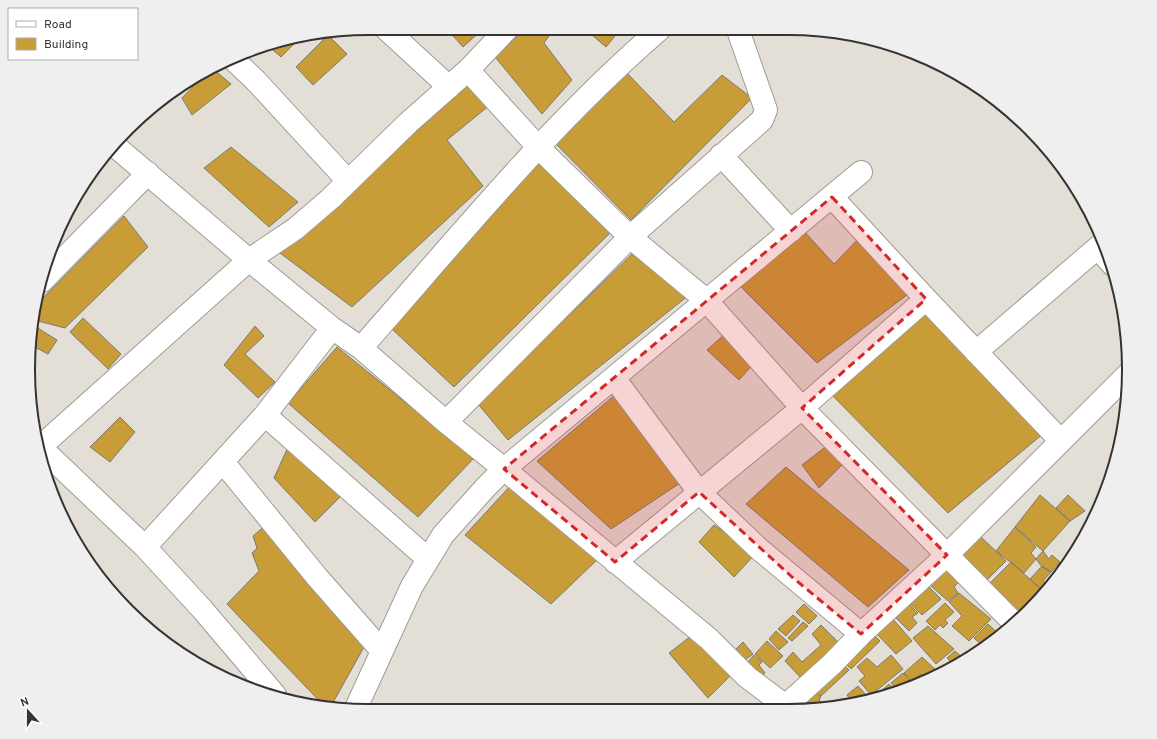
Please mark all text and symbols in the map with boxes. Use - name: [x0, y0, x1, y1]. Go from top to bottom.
- legend: [8, 8, 138, 60]
- text: Road: [44, 17, 72, 33]
- text: Building: [44, 37, 88, 53]
- north arrow: [8, 691, 48, 731]
- text: N: [19, 695, 31, 711]

